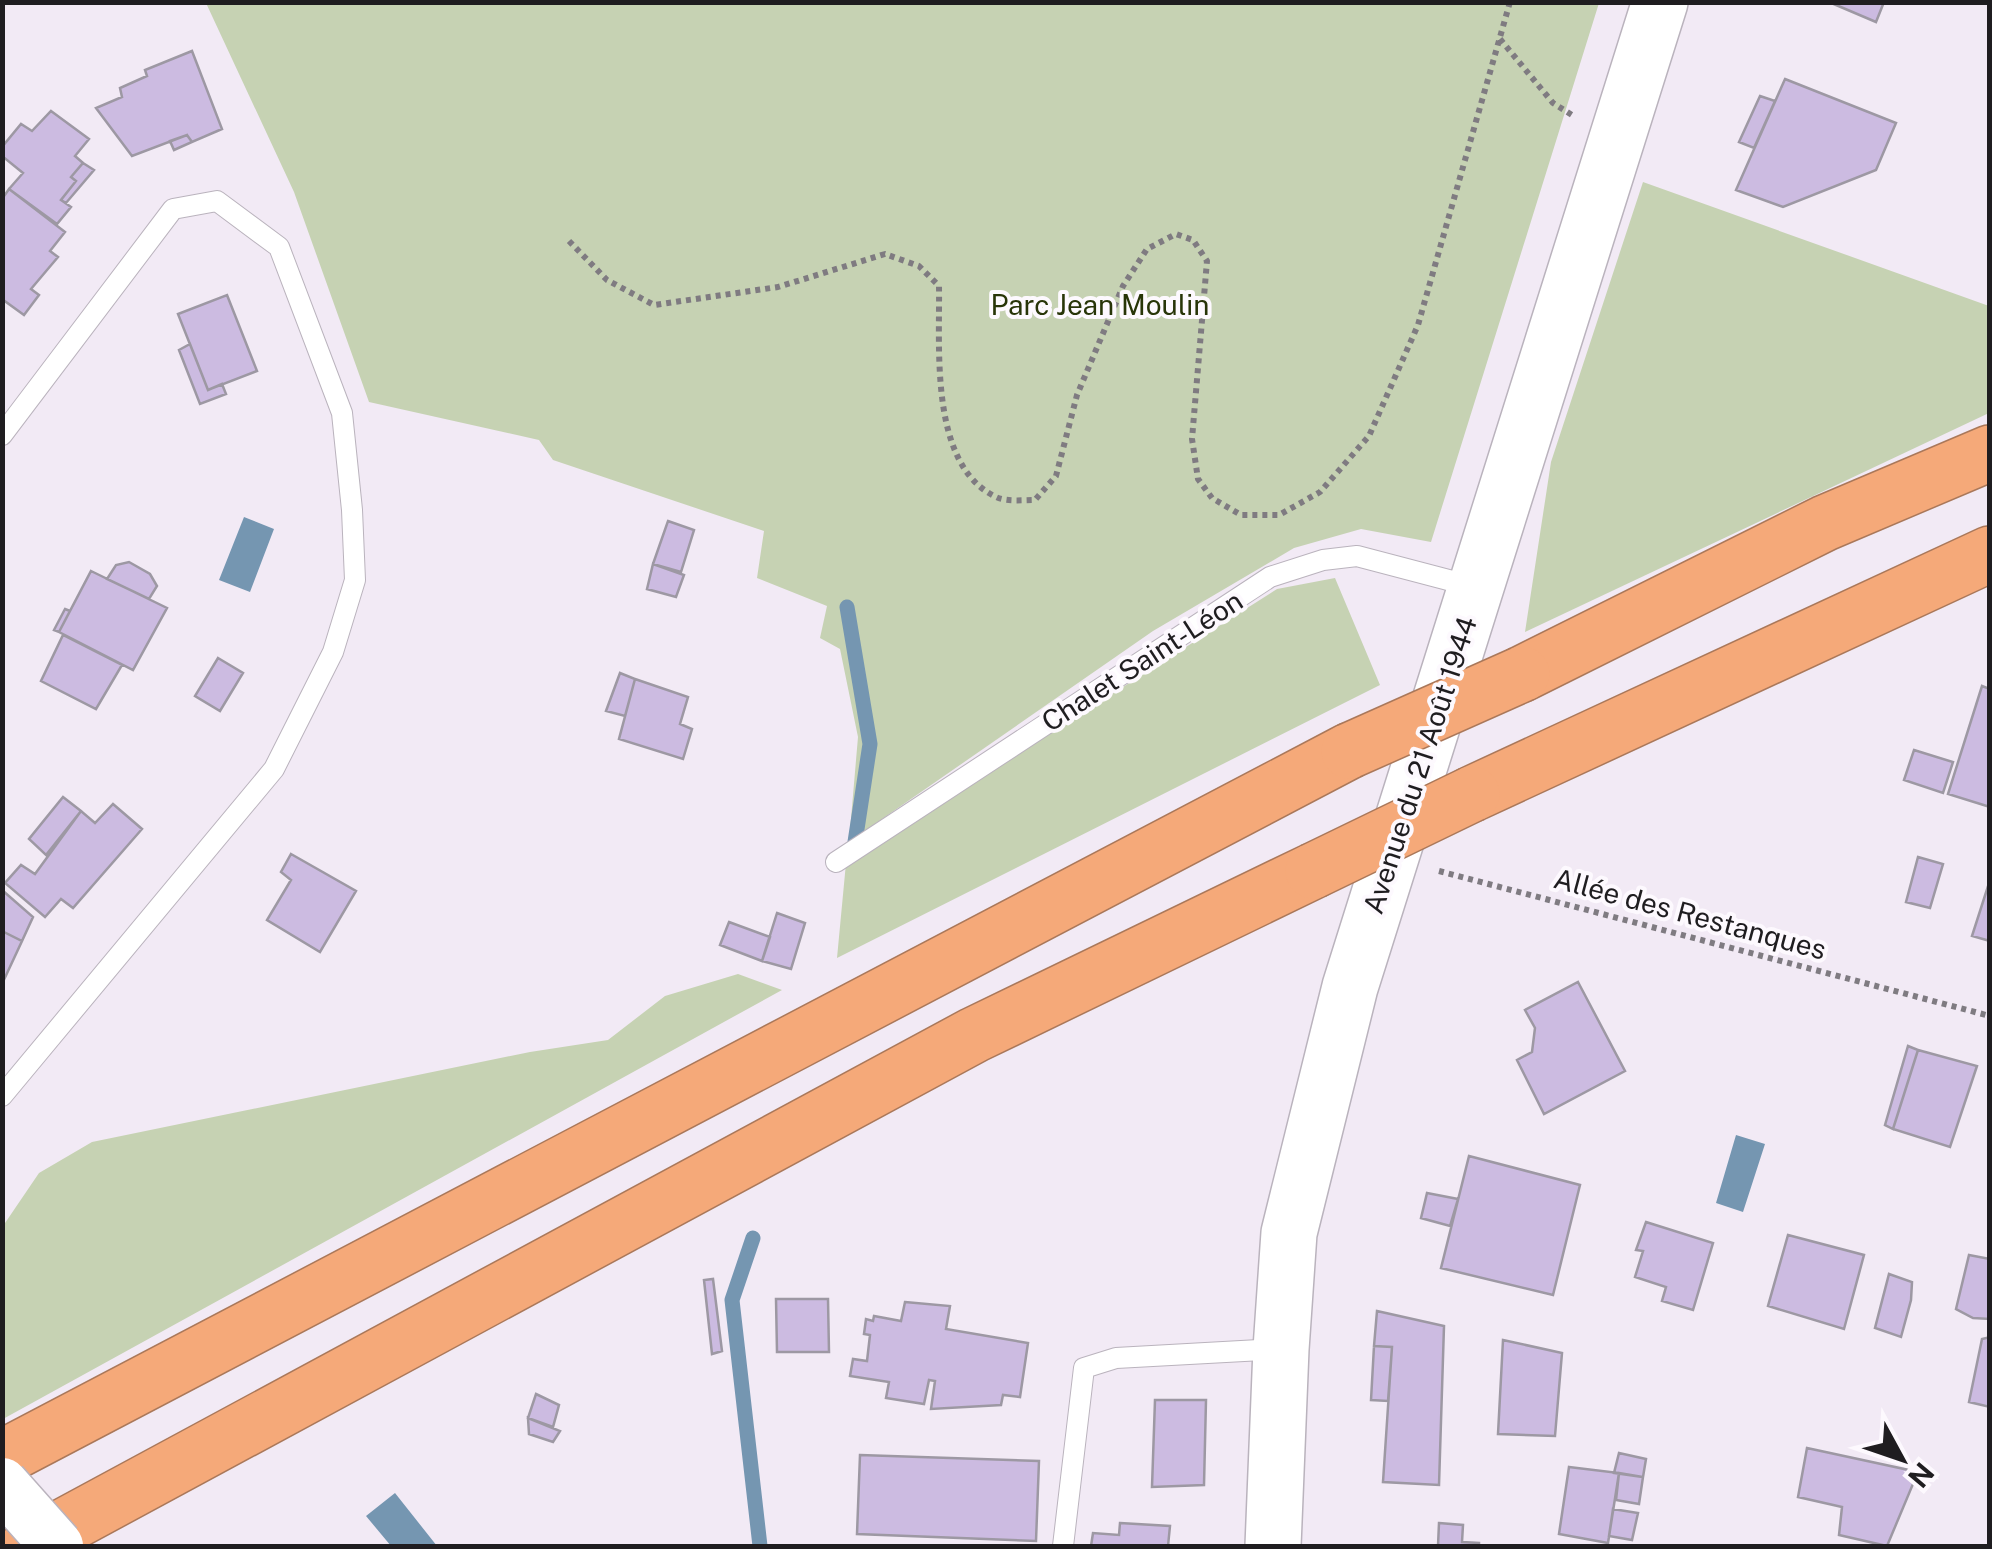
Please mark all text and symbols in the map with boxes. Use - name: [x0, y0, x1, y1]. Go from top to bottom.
- park label: Parc Jean Moulin: [990, 288, 1210, 321]
- street label: Chalet Saint-Léon: [1035, 583, 1248, 738]
- street label: Avenue du 21 Août 1944: [1356, 612, 1483, 918]
- street label: Allée des Restanques: [1550, 861, 1830, 966]
- north arrow: [1852, 1409, 1952, 1509]
- text: N: [1902, 1456, 1941, 1494]

